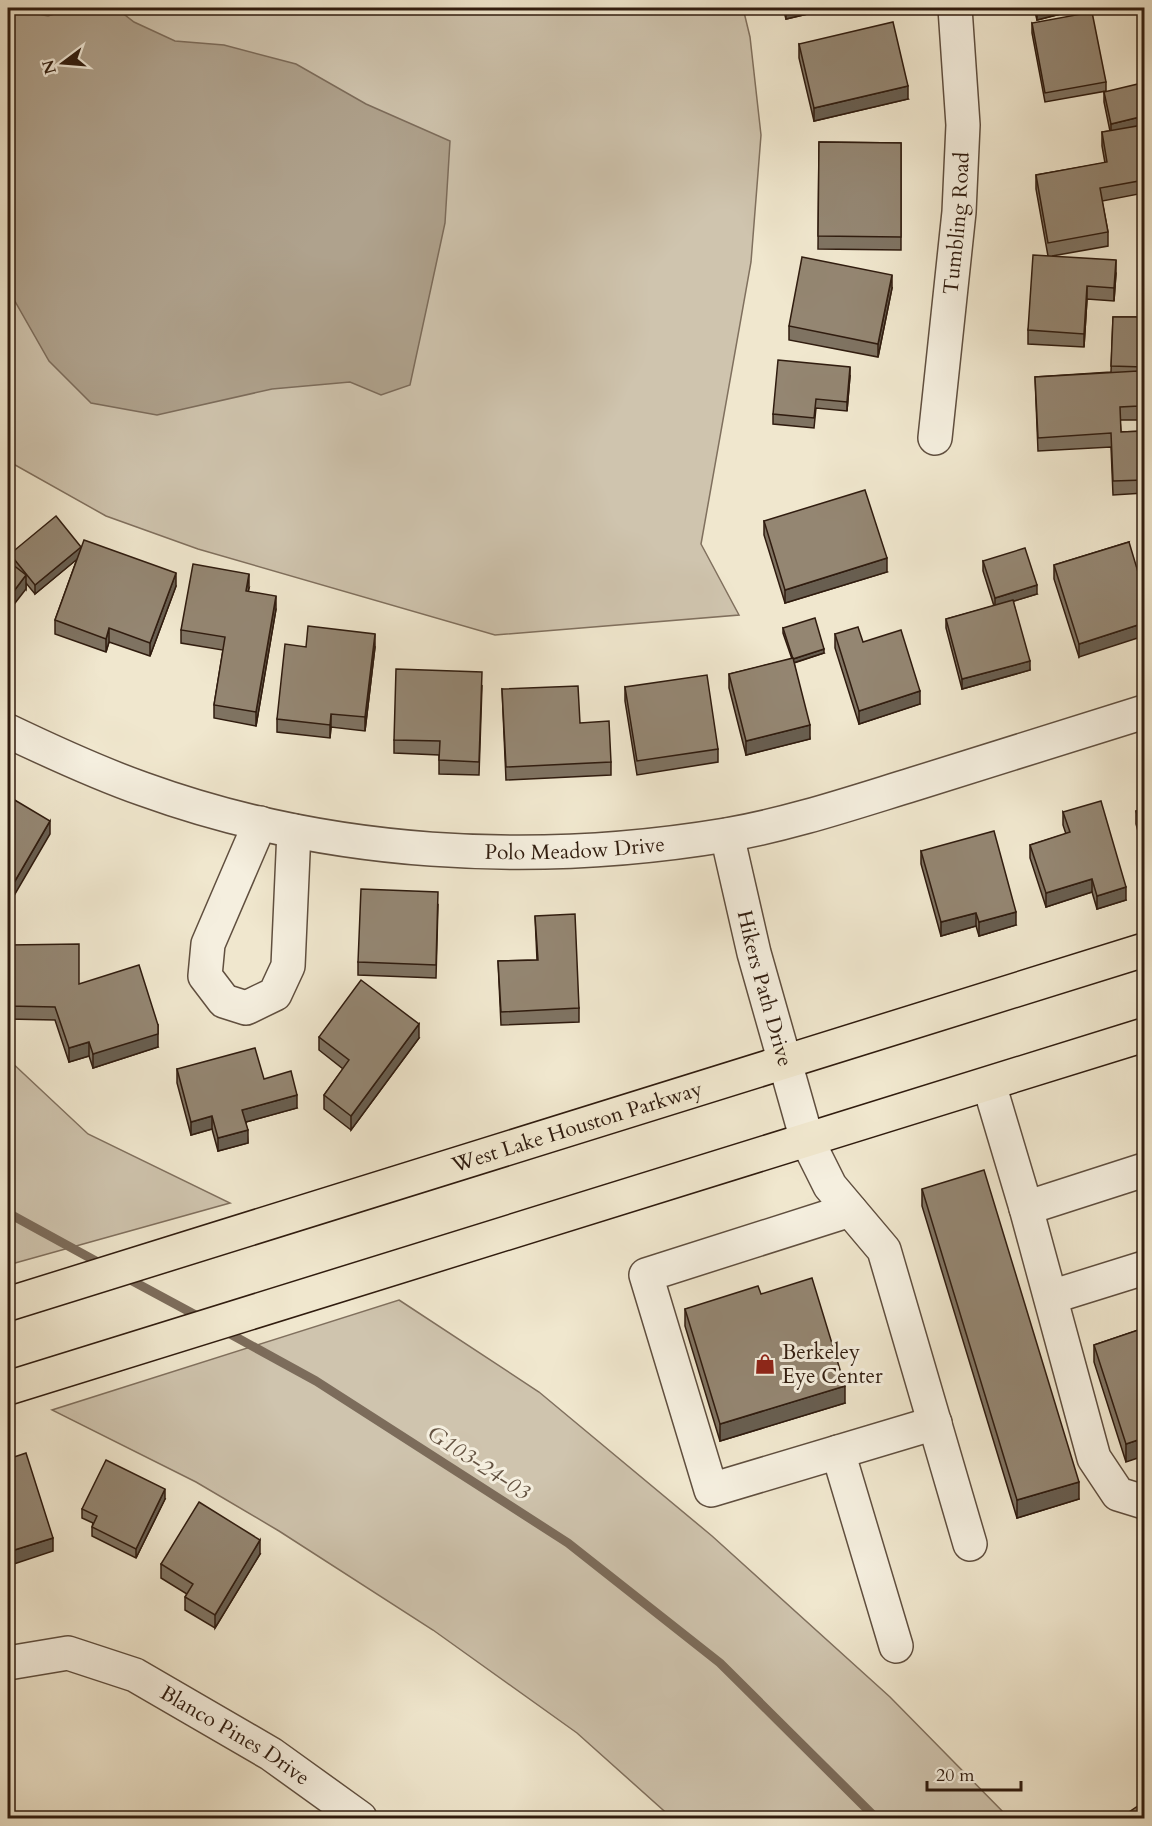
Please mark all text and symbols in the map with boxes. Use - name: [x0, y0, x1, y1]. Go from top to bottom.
- north arrow: [33, 33, 93, 93]
- text: N: [37, 57, 62, 77]
- street label: Tumbling Road: [936, 151, 977, 296]
- street label: Polo Meadow Drive: [484, 830, 666, 867]
- street label: Hikers Path Drive: [730, 908, 799, 1070]
- street label: West Lake Houston Parkway: [447, 1075, 706, 1180]
- place label: Berkeley Eye Center: [782, 1338, 883, 1391]
- shop icon: Berkeley Eye Center: [753, 1352, 777, 1376]
- water label: G103-24-03: [422, 1419, 536, 1507]
- street label: Blanco Pines Drive: [155, 1679, 315, 1792]
- scale bar: [927, 1754, 1022, 1792]
- text: 20 m: [936, 1763, 975, 1788]

